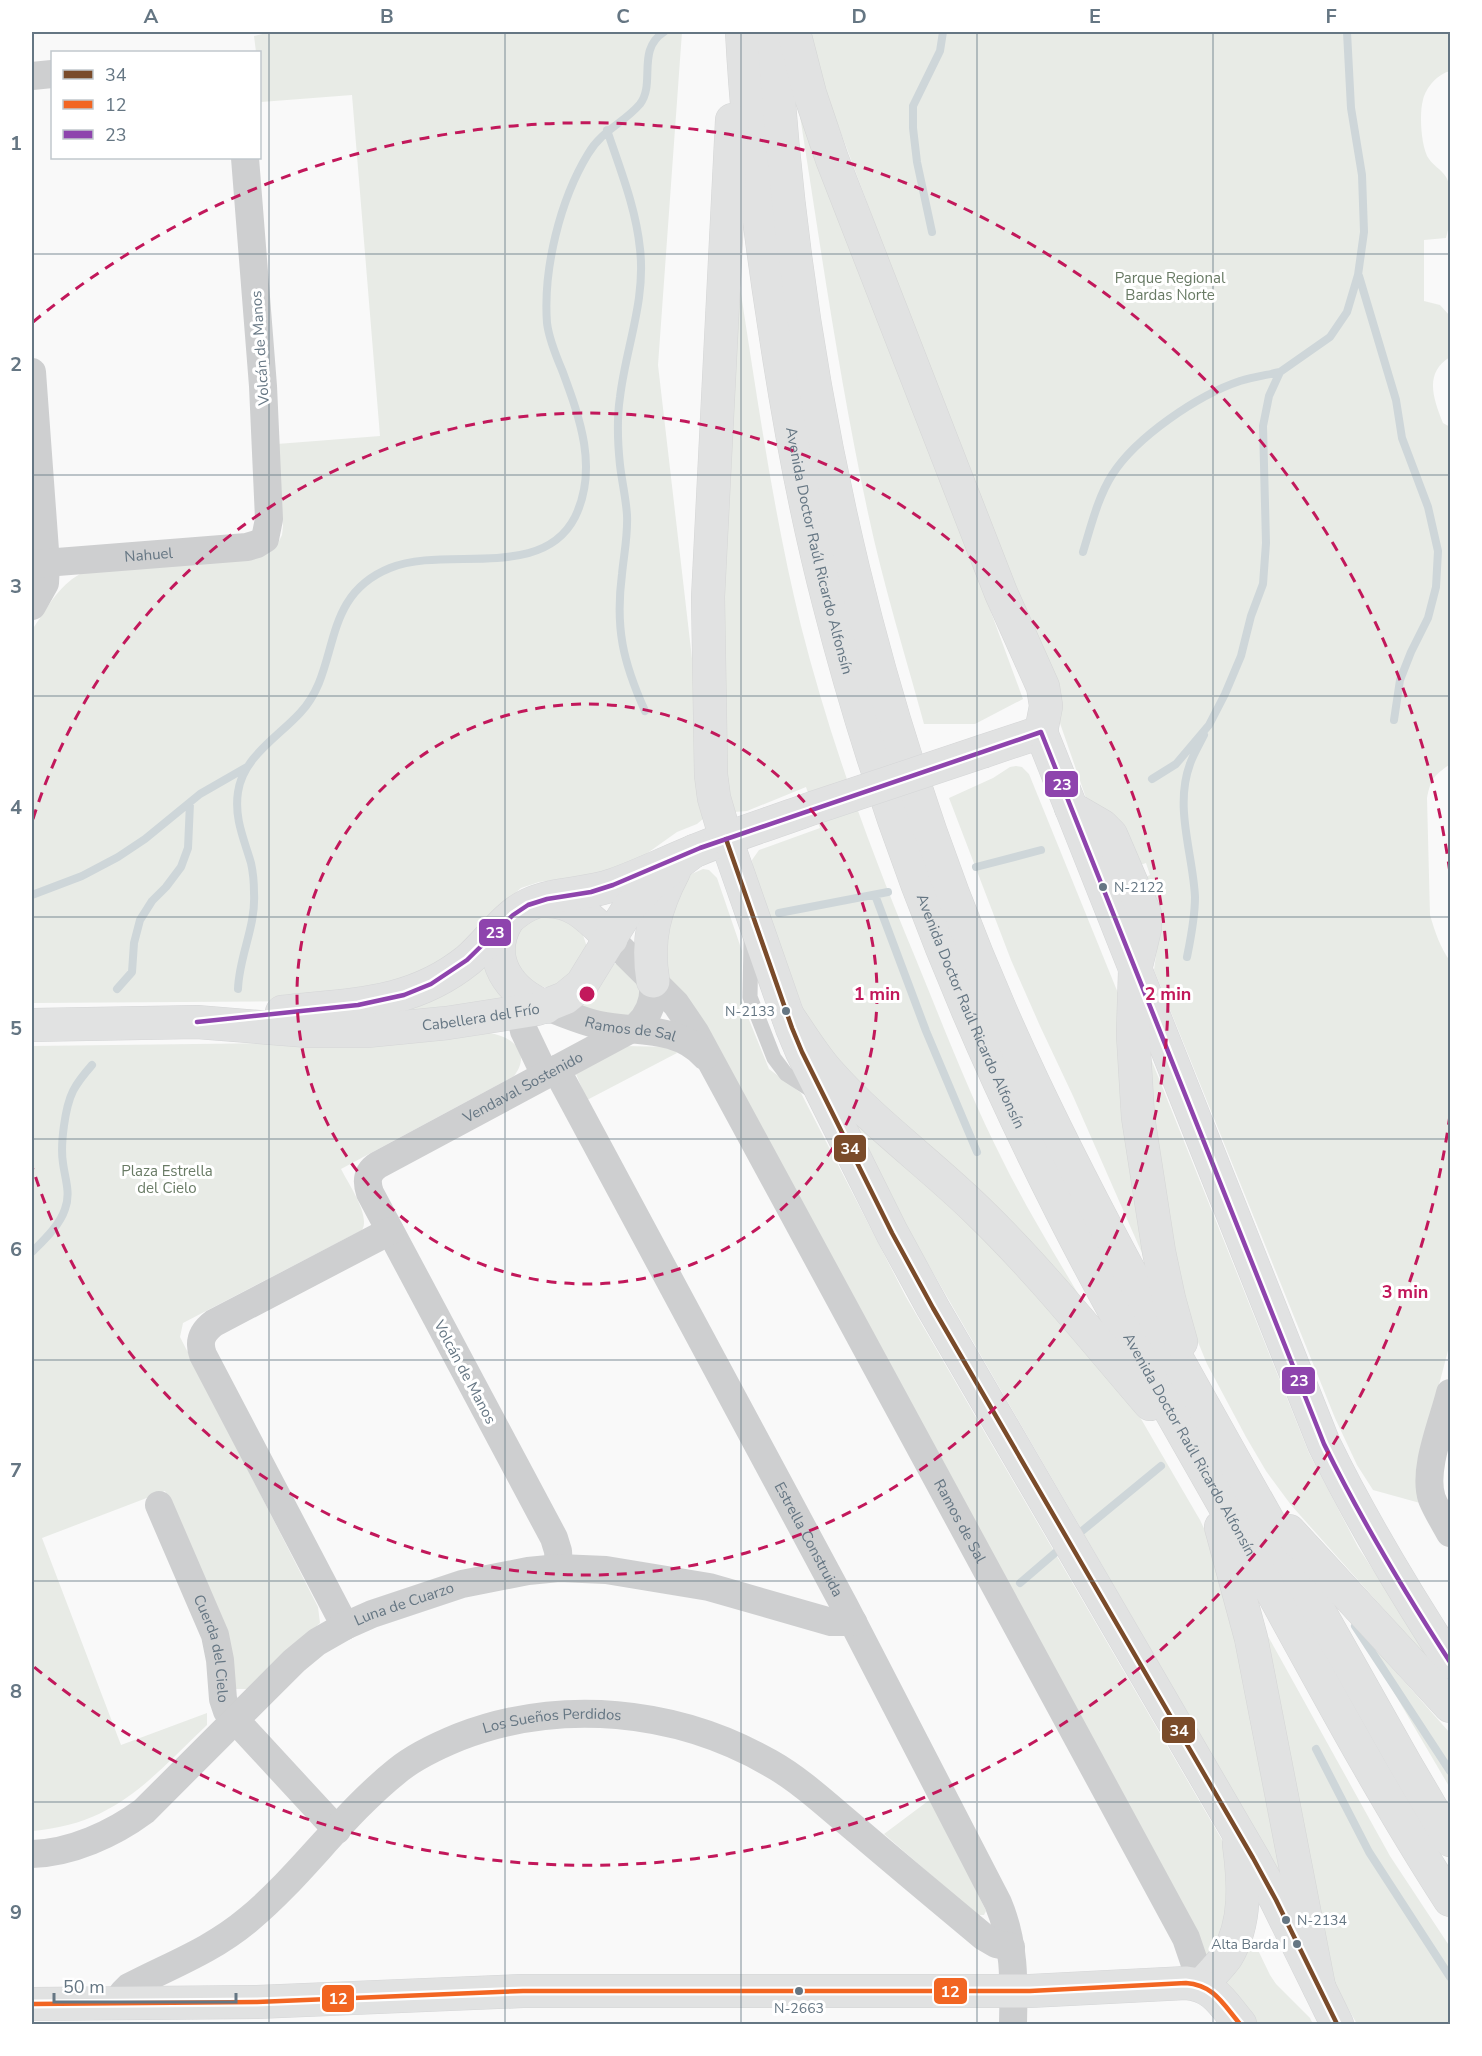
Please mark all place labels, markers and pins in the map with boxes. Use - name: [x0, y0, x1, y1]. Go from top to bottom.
- place label: N-2122: [1114, 878, 1164, 897]
- marker: N-2122: [1097, 881, 1109, 893]
- centre of rings: [577, 984, 597, 1004]
- place label: N-2133: [725, 1002, 775, 1021]
- marker: N-2133: [780, 1005, 792, 1017]
- place label: N-2134: [1297, 1911, 1347, 1930]
- marker: N-2134: [1280, 1914, 1292, 1926]
- place label: Alta Barda I: [1211, 1935, 1286, 1954]
- marker: Alta Barda I: [1291, 1938, 1303, 1950]
- marker: N-2663: [793, 1985, 805, 1997]
- place label: N-2663: [774, 1999, 824, 2018]

